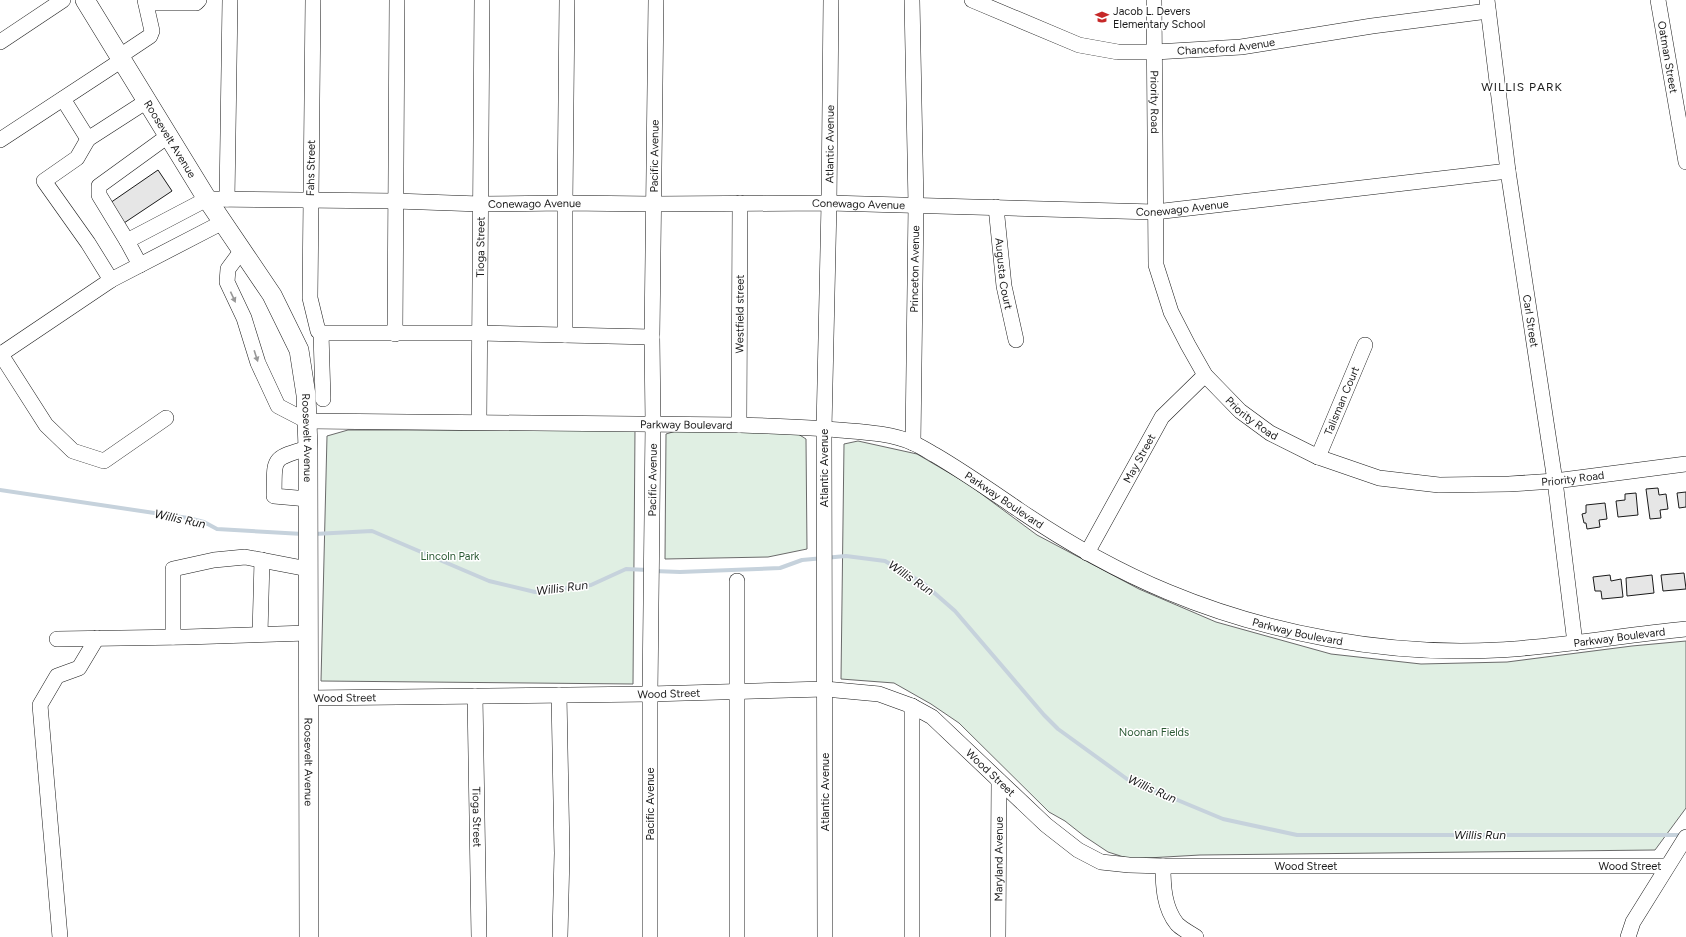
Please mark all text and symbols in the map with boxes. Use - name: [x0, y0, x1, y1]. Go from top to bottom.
- place label: Jacob L. Devers Elementary School: [1113, 5, 1205, 31]
- school or university icon: Jacob L. Devers Elementary School: [1094, 9, 1110, 25]
- street label: Oatman Street: [1655, 20, 1681, 94]
- street label: Chanceford Avenue: [1177, 35, 1276, 57]
- street label: Priority Road: [1148, 70, 1162, 134]
- district label: WILLIS PARK: [1481, 80, 1563, 94]
- street label: Roosevelt Avenue: [141, 98, 199, 180]
- street label: Atlantic Avenue: [823, 105, 836, 183]
- street label: Pacific Avenue: [647, 119, 661, 193]
- street label: Fahs Street: [304, 140, 318, 196]
- street label: Conewago Avenue: [488, 196, 581, 210]
- street label: Conewago Avenue: [812, 196, 905, 212]
- street label: Conewago Avenue: [1136, 197, 1229, 219]
- street label: Tioga Street: [474, 217, 487, 277]
- street label: Princeton Avenue: [908, 225, 922, 313]
- street label: Augusta Court: [993, 237, 1015, 311]
- street label: Westfield street: [733, 275, 746, 353]
- one-way arrow: [230, 291, 236, 302]
- street label: Carl Street: [1520, 294, 1541, 348]
- one-way arrow: [253, 350, 259, 362]
- street label: Talisman Court: [1321, 364, 1362, 437]
- street label: Roosevelt Avenue: [299, 393, 315, 482]
- street label: Priority Road: [1223, 394, 1280, 443]
- street label: Parkway Boulevard: [640, 418, 733, 431]
- street label: Atlantic Avenue: [818, 429, 831, 507]
- street label: May Street: [1120, 432, 1158, 485]
- street label: Pacific Avenue: [645, 443, 659, 517]
- street label: Priority Road: [1541, 468, 1605, 488]
- street label: Parkway Boulevard: [962, 469, 1046, 531]
- water label: Willis Run: [153, 507, 207, 531]
- park label: Lincoln Park: [421, 550, 480, 563]
- water label: Willis Run: [886, 558, 937, 598]
- water label: Willis Run: [535, 578, 589, 598]
- street label: Parkway Boulevard: [1251, 615, 1344, 648]
- street label: Parkway Boulevard: [1573, 625, 1666, 649]
- street label: Wood Street: [637, 686, 701, 701]
- street label: Wood Street: [313, 691, 377, 704]
- street label: Roosevelt Avenue: [302, 717, 315, 806]
- park label: Noonan Fields: [1119, 726, 1189, 739]
- street label: Wood Street: [963, 746, 1018, 799]
- street label: Atlantic Avenue: [819, 753, 832, 831]
- street label: Pacific Avenue: [644, 768, 657, 840]
- water label: Willis Run: [1125, 772, 1179, 806]
- street label: Tioga Street: [470, 787, 484, 847]
- street label: Maryland Avenue: [992, 816, 1005, 902]
- water label: Willis Run: [1454, 828, 1506, 842]
- street label: Wood Street: [1275, 860, 1337, 873]
- street label: Wood Street: [1599, 860, 1661, 873]

